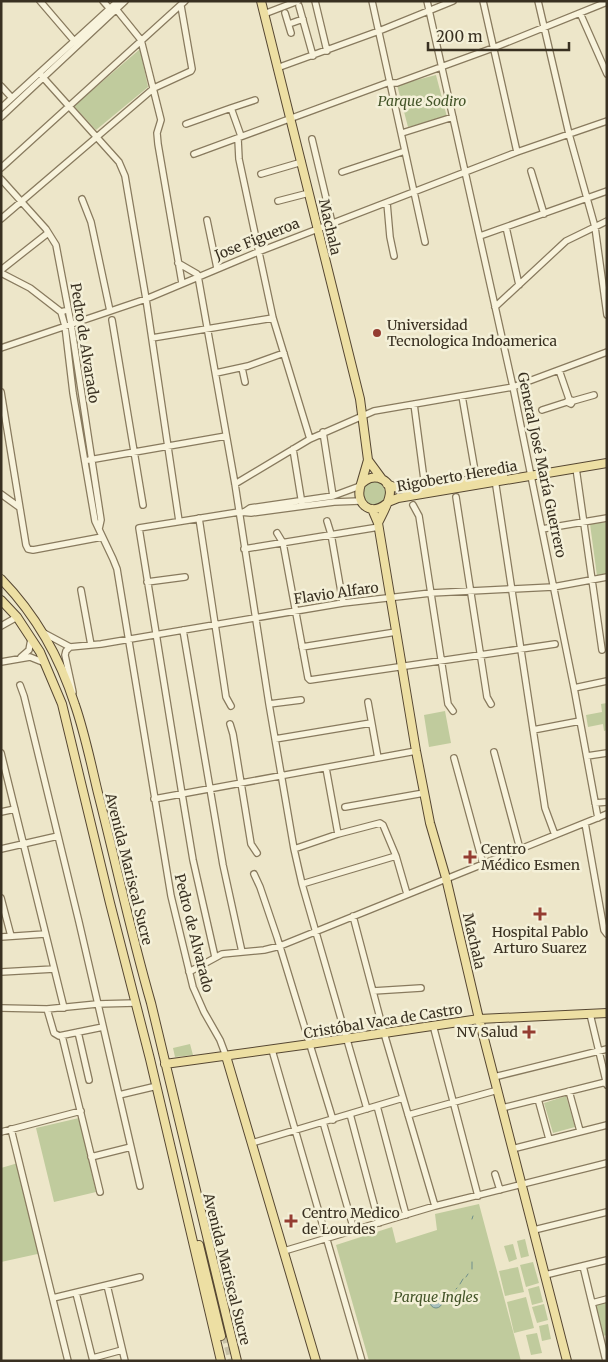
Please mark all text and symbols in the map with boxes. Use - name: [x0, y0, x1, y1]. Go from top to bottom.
- scale bar: [428, 20, 569, 52]
- text: 200 m: [436, 27, 483, 46]
- park label: Parque Sodiro: [378, 92, 466, 110]
- street label: Machala: [315, 197, 345, 257]
- street label: Jose Figueroa: [211, 214, 302, 265]
- street label: Pedro de Alvarado: [67, 282, 103, 404]
- place label: Universidad Tecnologica Indoamerica: [387, 316, 557, 350]
- marker: Universidad Tecnologica Indoamerica: [371, 327, 383, 339]
- street label: General José María Guerrero: [514, 371, 570, 559]
- street label: Rigoberto Heredia: [395, 456, 519, 495]
- street label: Flavio Alfaro: [292, 578, 380, 608]
- street label: Avenida Mariscal Sucre: [101, 790, 157, 947]
- place label: Centro Médico Esmen: [481, 840, 580, 874]
- marker: Centro Médico Esmen: [463, 850, 477, 864]
- street label: Pedro de Alvarado: [171, 872, 217, 994]
- marker: Hospital Pablo Arturo Suarez: [533, 907, 547, 921]
- street label: Machala: [459, 911, 489, 971]
- place label: Hospital Pablo Arturo Suarez: [492, 923, 588, 957]
- street label: Cristóbal Vaca de Castro: [302, 1000, 464, 1042]
- place label: NV Salud: [457, 1023, 519, 1041]
- marker: NV Salud: [522, 1025, 536, 1039]
- street label: Avenida Mariscal Sucre: [199, 1190, 255, 1347]
- place label: Centro Medico de Lourdes: [302, 1204, 400, 1238]
- marker: Centro Medico de Lourdes: [284, 1214, 298, 1228]
- park label: Parque Ingles: [393, 1288, 479, 1306]

